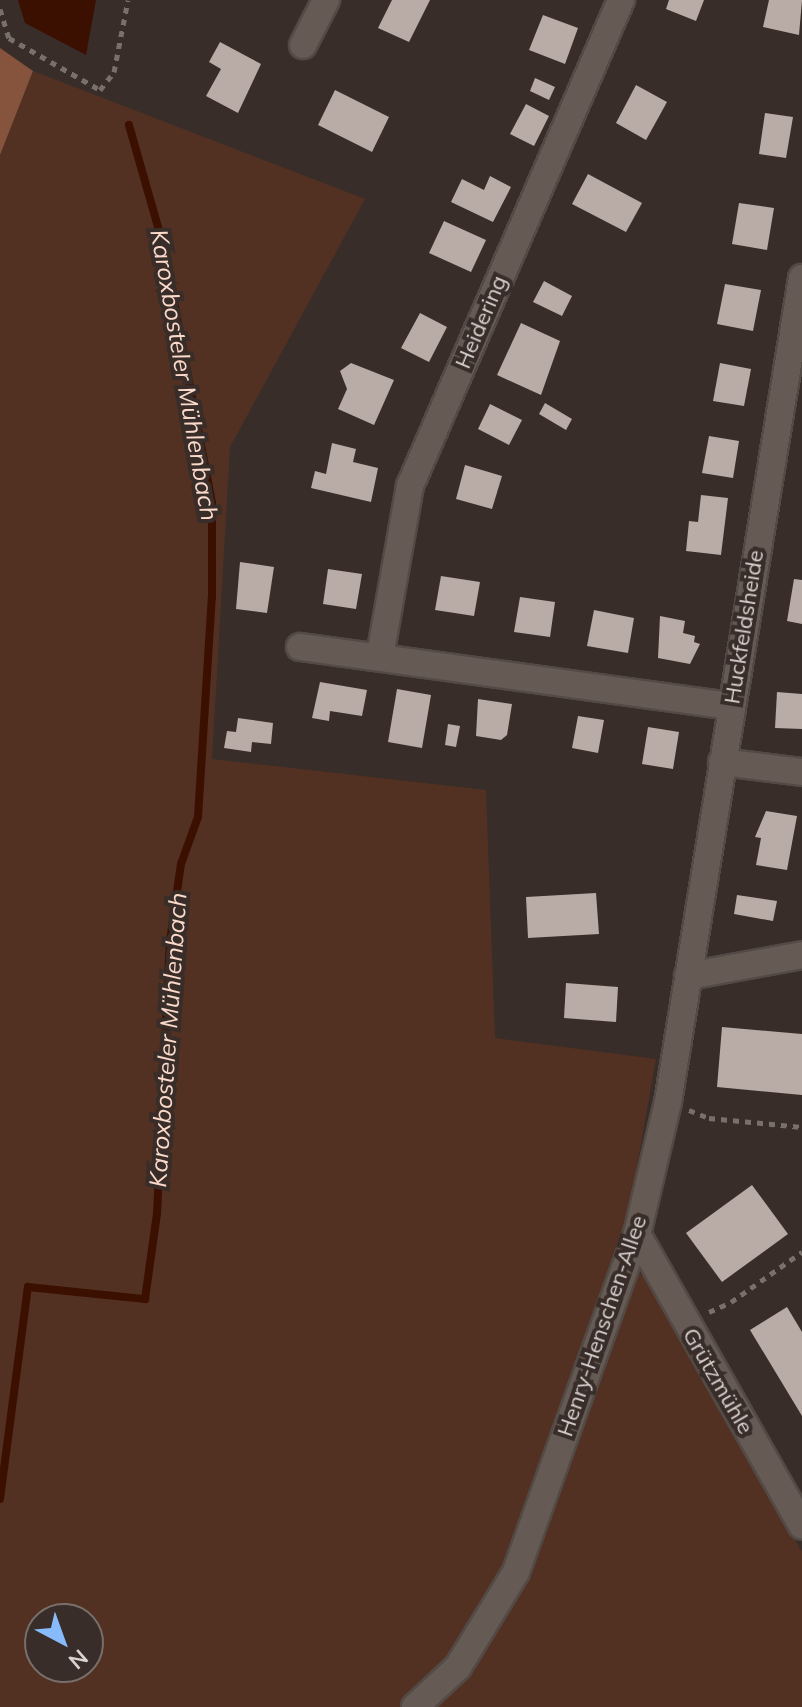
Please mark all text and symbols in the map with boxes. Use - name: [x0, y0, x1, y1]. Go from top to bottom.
- water label: Karoxbosteler Mühlenbach: [144, 227, 224, 523]
- street label: Heidering: [450, 271, 512, 373]
- street label: Huckfeldsheide: [719, 548, 769, 706]
- water label: Karoxbosteler Mühlenbach: [143, 892, 193, 1188]
- street label: Henry-Henschen-Allee: [552, 1212, 652, 1440]
- street label: Grützmühle: [677, 1323, 759, 1439]
- north arrow: [24, 1603, 104, 1683]
- text: N: [63, 1644, 94, 1676]

